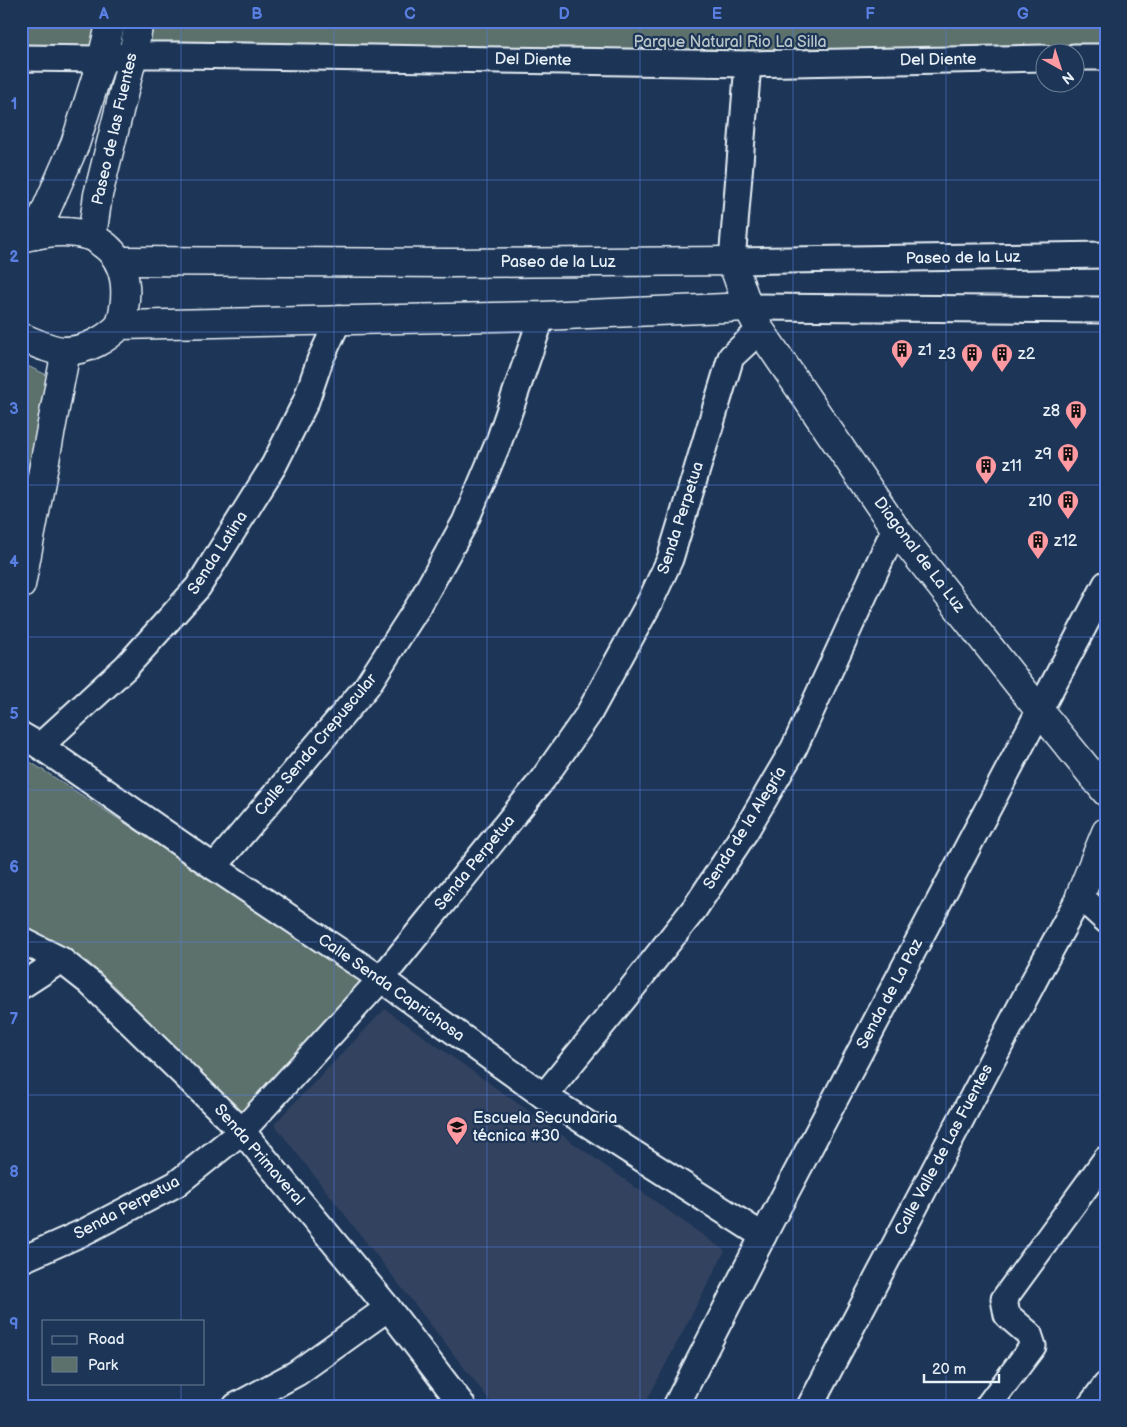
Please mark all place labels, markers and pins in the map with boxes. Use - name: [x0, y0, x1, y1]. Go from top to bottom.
- building icon: z1: [890, 338, 914, 369]
- place label: z1: [918, 341, 932, 360]
- building icon: z3: [960, 342, 984, 373]
- building icon: z2: [990, 342, 1014, 373]
- place label: z3: [939, 345, 956, 364]
- place label: z2: [1018, 345, 1036, 364]
- building icon: z8: [1064, 399, 1088, 430]
- place label: z8: [1043, 402, 1060, 421]
- building icon: z9: [1056, 442, 1080, 473]
- place label: z9: [1035, 445, 1052, 464]
- building icon: z11: [974, 454, 998, 485]
- place label: z11: [1002, 457, 1022, 476]
- building icon: z10: [1056, 489, 1080, 520]
- place label: z10: [1029, 492, 1052, 511]
- building icon: z12: [1026, 529, 1050, 560]
- place label: z12: [1054, 532, 1078, 551]
- place label: Escuela Secundaria técnica #30: [473, 1109, 617, 1146]
- school or university icon: Escuela Secundaria técnica #30: [445, 1115, 469, 1146]

